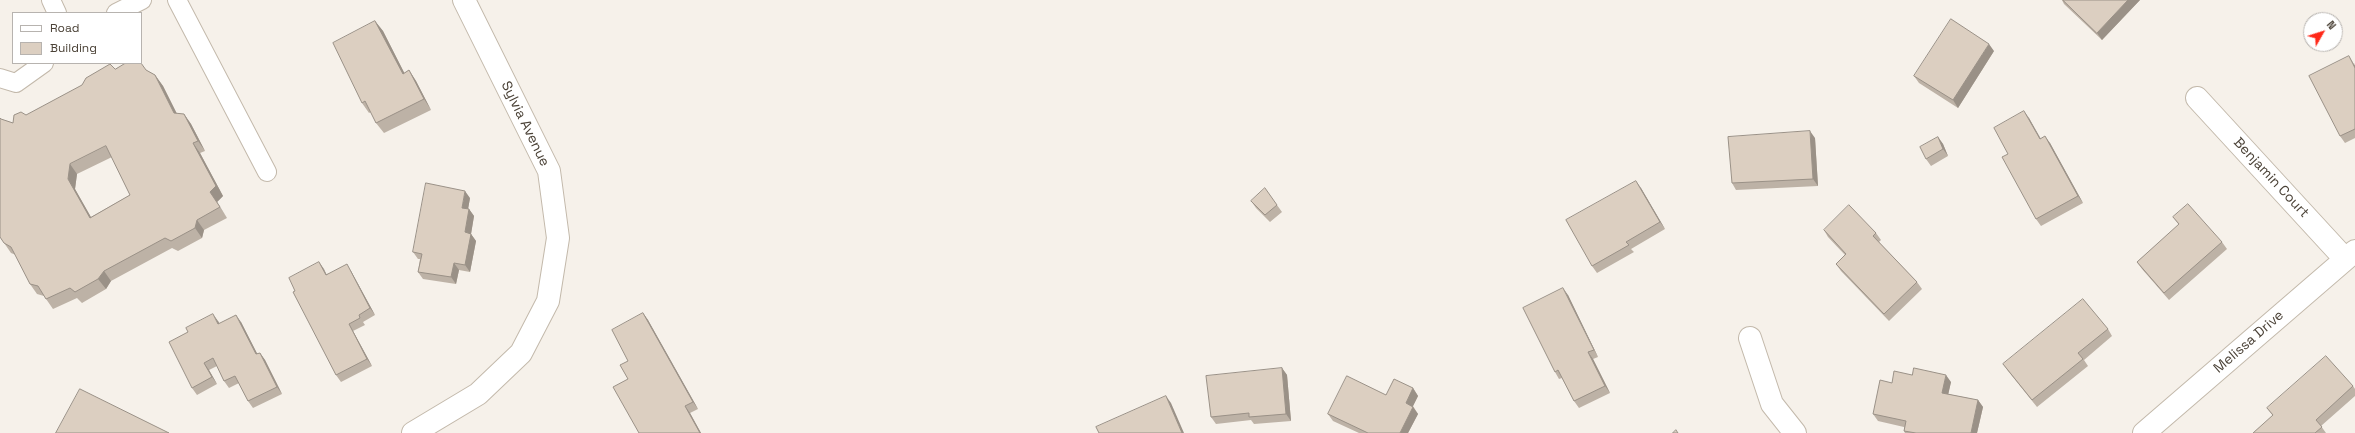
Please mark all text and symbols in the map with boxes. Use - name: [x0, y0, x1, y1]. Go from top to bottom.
- legend: [12, 12, 142, 64]
- north arrow: [2303, 12, 2343, 52]
- text: N: [2324, 18, 2339, 32]
- text: Road: [50, 20, 79, 36]
- text: Building: [50, 40, 97, 56]
- street label: Sylvia Avenue: [497, 79, 553, 169]
- street label: Benjamin Court: [2230, 135, 2312, 221]
- street label: Melissa Drive: [2211, 307, 2287, 377]

